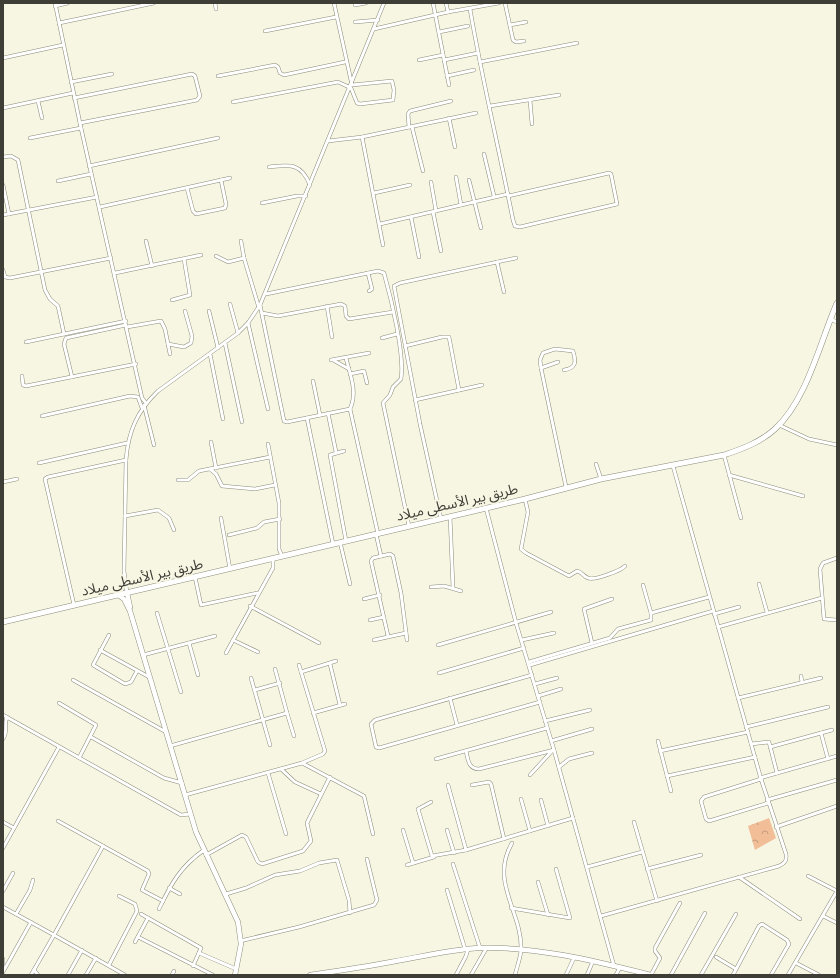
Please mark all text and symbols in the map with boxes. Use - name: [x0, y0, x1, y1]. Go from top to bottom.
- street label: طريق بير الأسطى ميلاد: [395, 480, 520, 526]
- street label: طريق بير الأسطى ميلاد: [80, 555, 205, 601]

